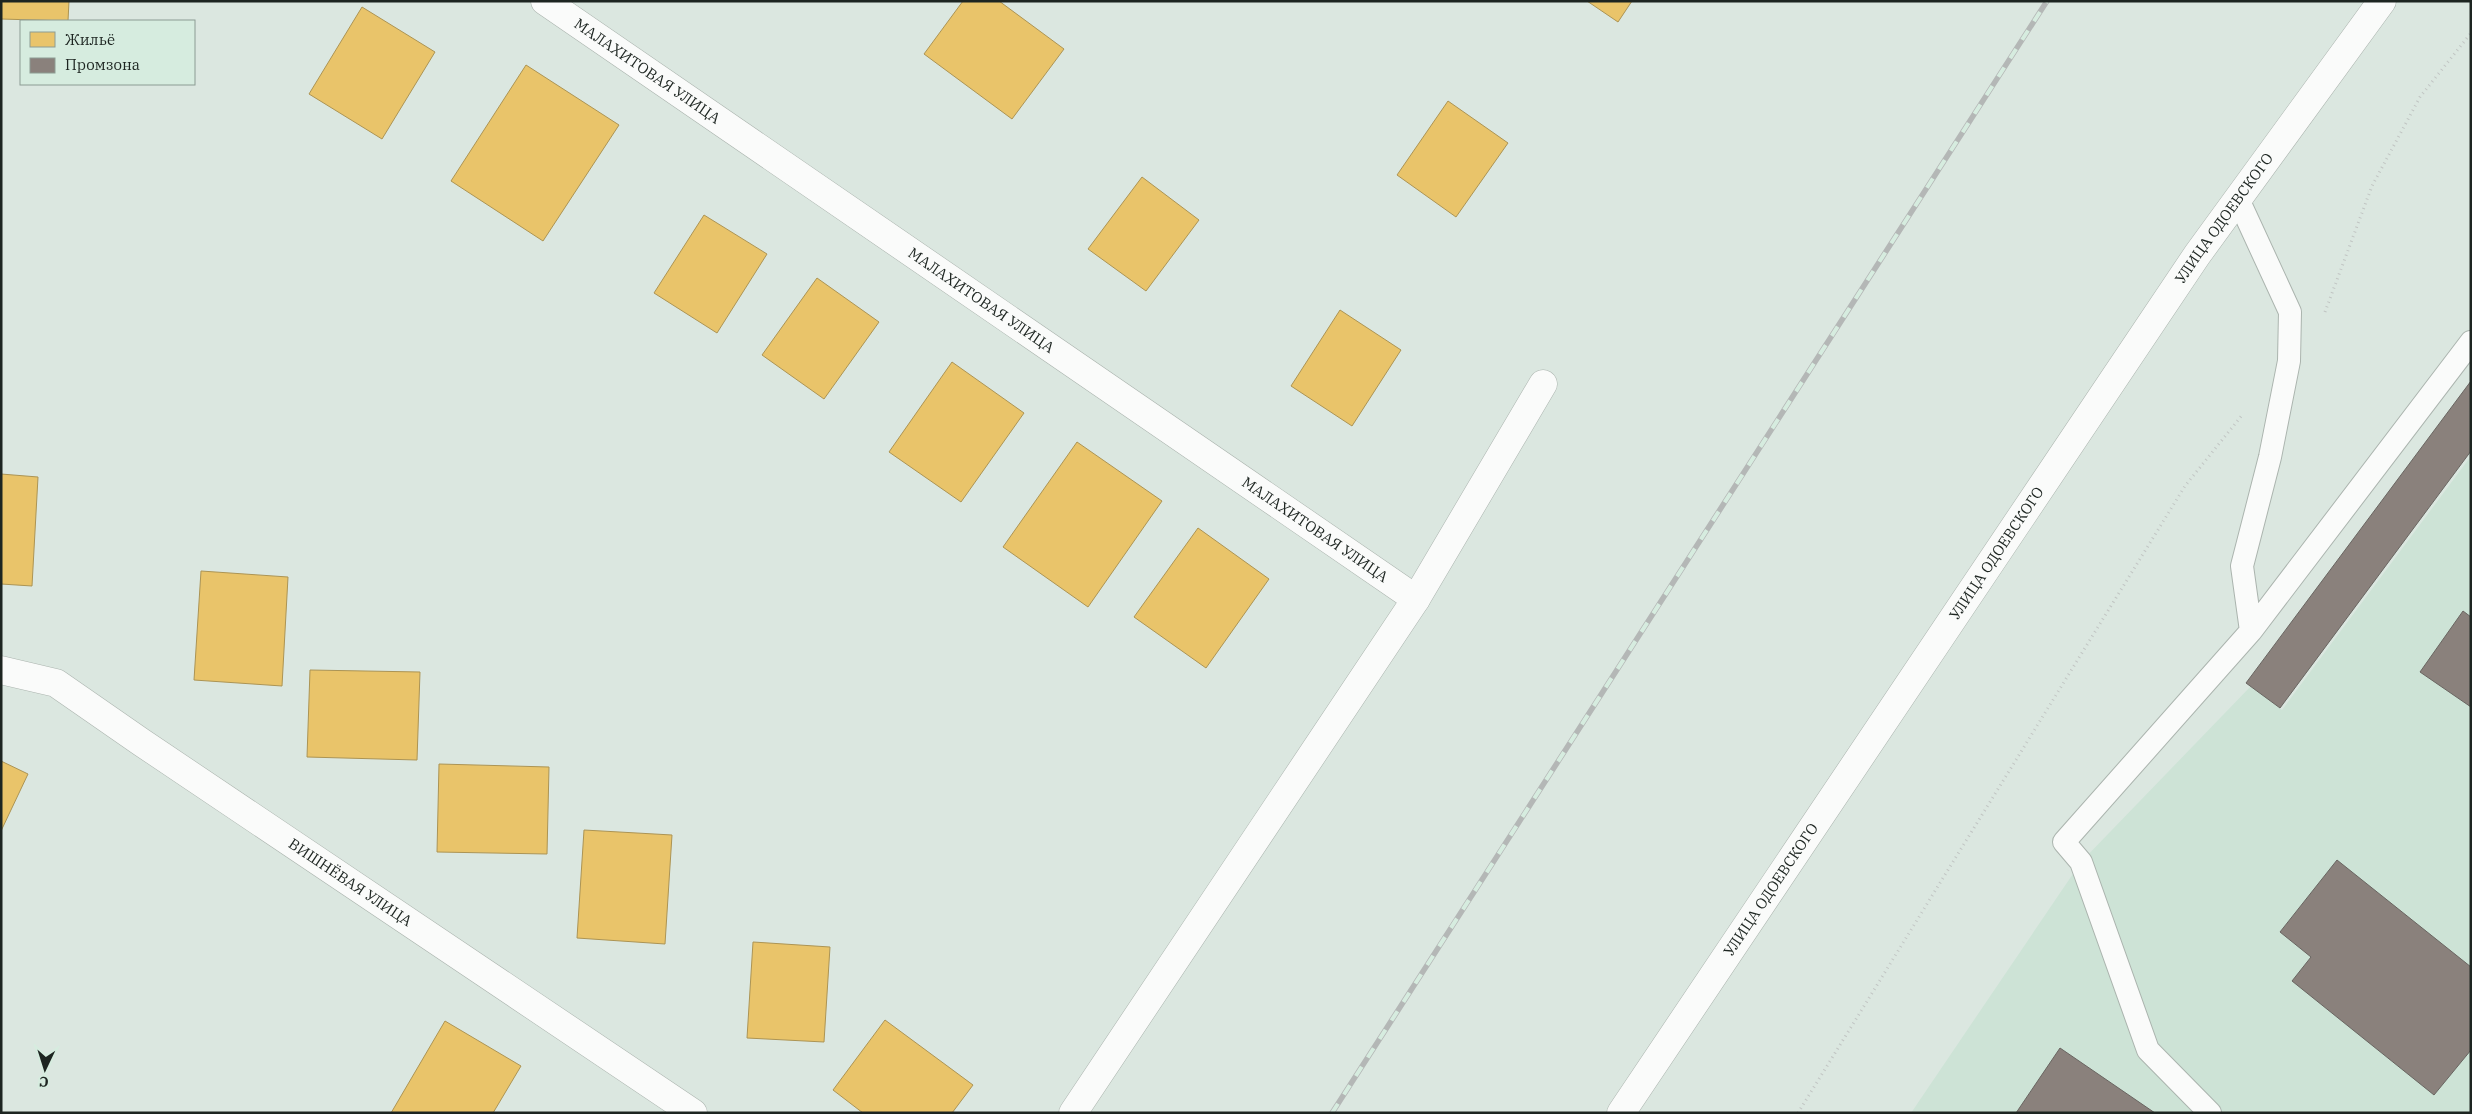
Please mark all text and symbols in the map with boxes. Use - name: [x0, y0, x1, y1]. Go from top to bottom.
- street label: МАЛАХИТОВАЯ УЛИЦА: [571, 14, 725, 128]
- legend: [20, 20, 195, 85]
- text: Жильё: [65, 30, 115, 49]
- text: Промзона: [65, 55, 140, 74]
- street label: УЛИЦА ОДОЕВСКОГО: [2171, 149, 2277, 287]
- street label: МАЛАХИТОВАЯ УЛИЦА: [905, 243, 1059, 357]
- street label: МАЛАХИТОВАЯ УЛИЦА: [1239, 472, 1393, 586]
- street label: УЛИЦА ОДОЕВСКОГО: [1945, 483, 2048, 623]
- street label: УЛИЦА ОДОЕВСКОГО: [1719, 819, 1822, 960]
- street label: ВИШНЁВАЯ УЛИЦА: [285, 834, 416, 931]
- north arrow: [20, 1044, 70, 1094]
- text: С: [39, 1073, 49, 1091]

